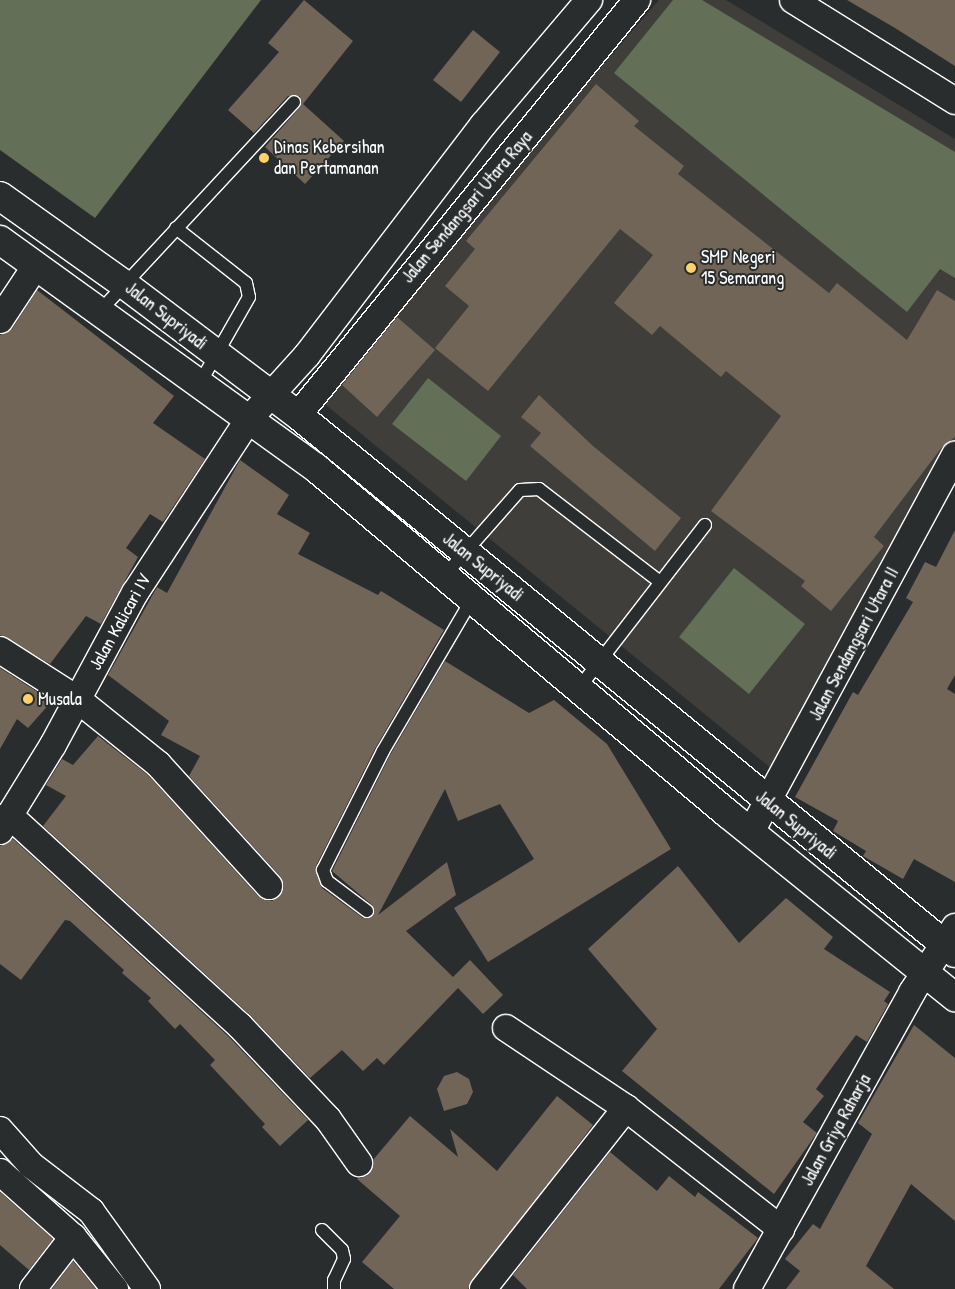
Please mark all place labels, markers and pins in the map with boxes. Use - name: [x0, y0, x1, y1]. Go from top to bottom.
- place label: Dinas Kebersihan dan Pertamanan: [274, 137, 385, 180]
- marker: Dinas Kebersihan dan Pertamanan: [258, 152, 270, 164]
- place label: SMP Negeri 15 Semarang: [701, 247, 784, 290]
- marker: SMP Negeri 15 Semarang: [685, 262, 697, 274]
- place label: Musala: [38, 688, 82, 710]
- marker: Musala: [22, 693, 34, 705]

